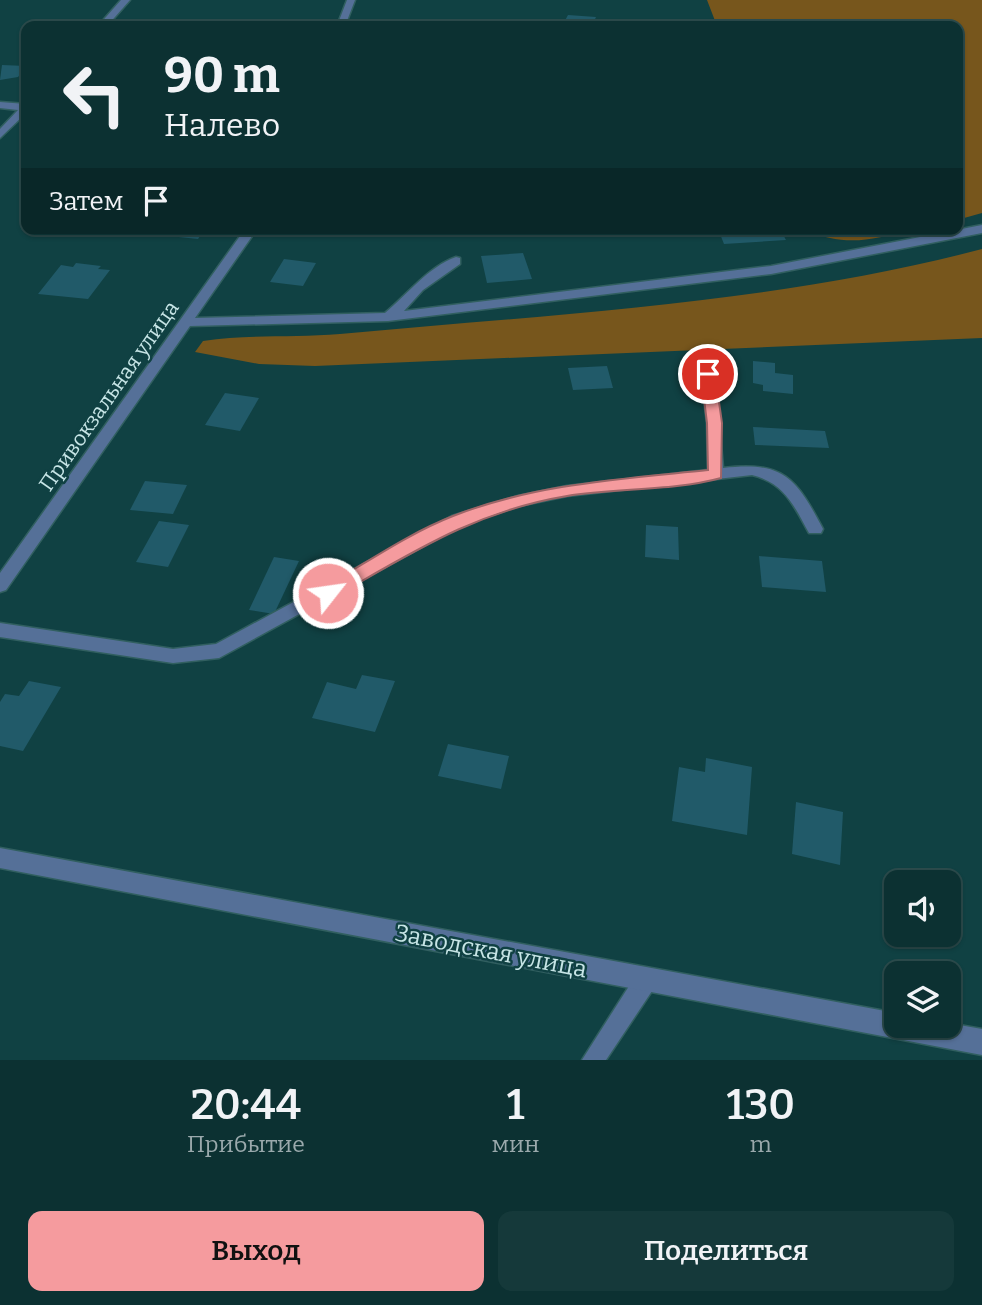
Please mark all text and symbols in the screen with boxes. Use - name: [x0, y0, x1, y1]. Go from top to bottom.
- text: 90 m: [164, 46, 280, 105]
- icon: left: [49, 49, 140, 140]
- text: Налево: [164, 106, 280, 144]
- icon: arrive: [137, 182, 175, 220]
- text: Затем: [49, 186, 123, 217]
- street label: Привокзальная улица: [33, 295, 185, 496]
- pin: [678, 344, 738, 404]
- icon: arrive: [689, 355, 727, 393]
- position arrow: [291, 556, 365, 630]
- map controls: [884, 870, 961, 1038]
- button: sound: [884, 870, 961, 947]
- street label: Заводская улица: [393, 919, 589, 983]
- button: layers: [884, 961, 961, 1038]
- text: 20:44: [191, 1080, 301, 1130]
- text: 1: [507, 1080, 524, 1130]
- text: 130: [726, 1080, 795, 1130]
- text: Прибытие: [187, 1130, 305, 1158]
- text: мин: [492, 1130, 539, 1158]
- text: m: [750, 1130, 772, 1158]
- button: Выход: [28, 1211, 484, 1291]
- button: Поделиться: [498, 1211, 954, 1291]

